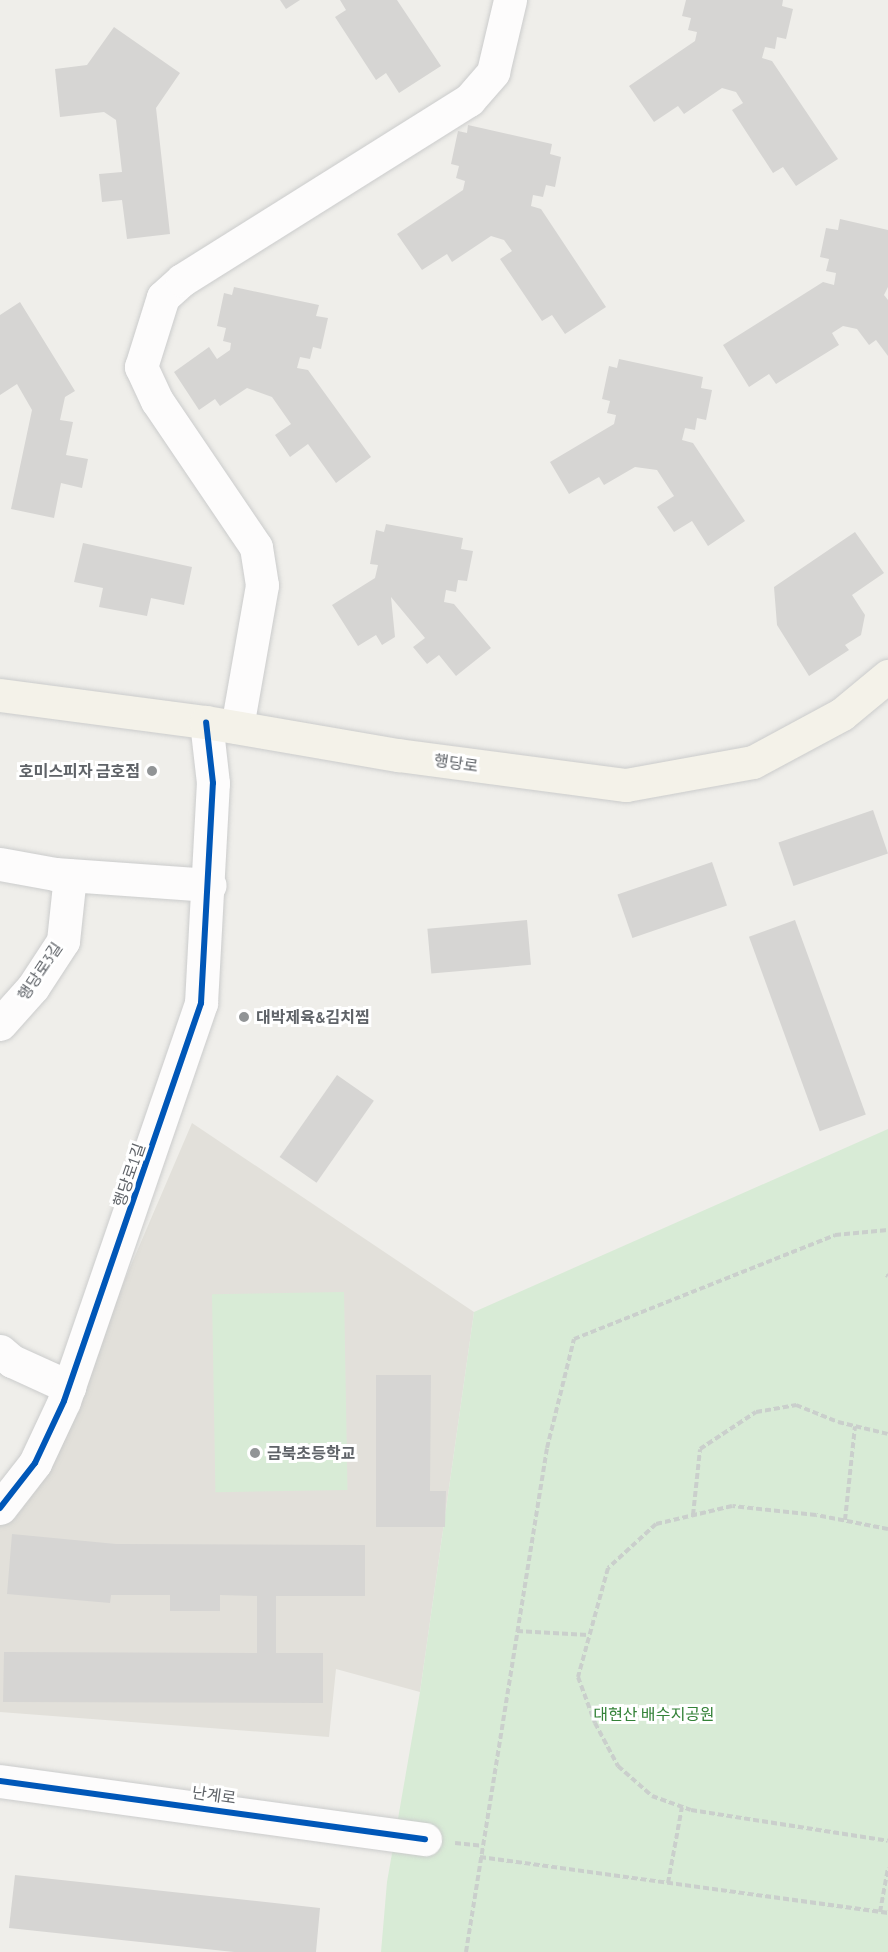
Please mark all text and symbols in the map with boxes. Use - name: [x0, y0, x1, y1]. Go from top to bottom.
- street label: 행당로: [433, 750, 479, 776]
- place label: 호미스피자 금호점: [19, 761, 140, 781]
- marker: 호미스피자 금호점: [145, 764, 159, 778]
- street label: 행당로3길: [14, 938, 66, 1004]
- place label: 대박제육&김치찜: [256, 1007, 370, 1027]
- marker: 대박제육&김치찜: [237, 1010, 251, 1024]
- street label: 행당로1길: [109, 1141, 149, 1209]
- place label: 금북초등학교: [267, 1443, 355, 1463]
- marker: 금북초등학교: [248, 1446, 262, 1460]
- park label: 대현산 배수지공원: [593, 1704, 715, 1724]
- street label: 난계로: [191, 1782, 237, 1808]

